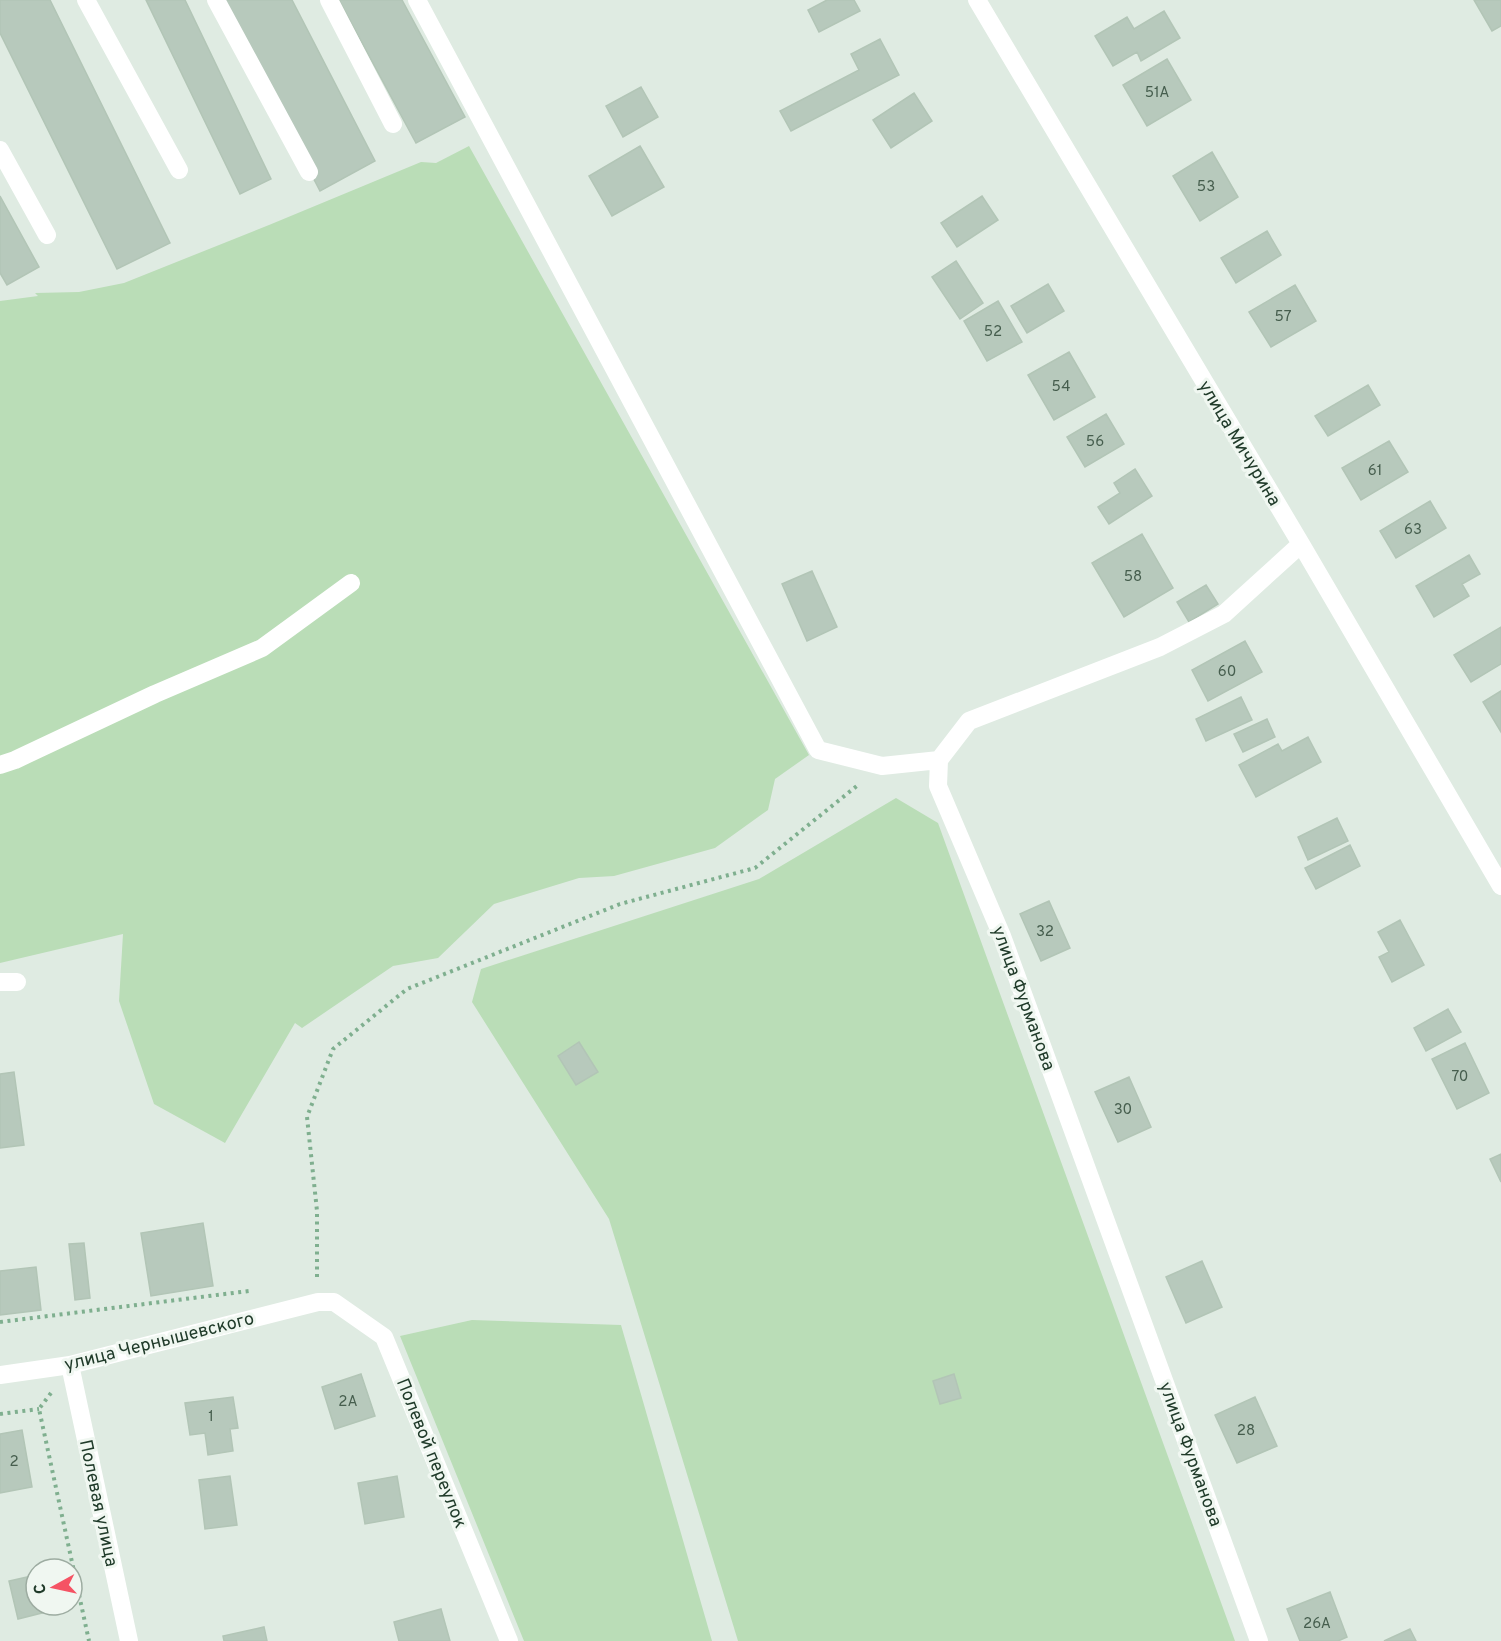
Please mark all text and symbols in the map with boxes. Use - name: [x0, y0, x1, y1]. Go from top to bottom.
- house number: 51А: [1145, 84, 1169, 103]
- house number: 53: [1197, 178, 1215, 197]
- house number: 57: [1275, 308, 1292, 327]
- house number: 52: [984, 323, 1002, 342]
- street label: улица Мичурина: [1192, 377, 1285, 511]
- house number: 54: [1052, 378, 1070, 397]
- house number: 56: [1086, 433, 1104, 452]
- house number: 61: [1368, 462, 1382, 481]
- house number: 63: [1404, 521, 1422, 540]
- house number: 58: [1124, 568, 1142, 587]
- house number: 60: [1218, 663, 1236, 682]
- street label: улица Фурманова: [986, 923, 1059, 1074]
- house number: 32: [1036, 923, 1054, 942]
- house number: 70: [1451, 1068, 1469, 1087]
- house number: 30: [1114, 1101, 1132, 1120]
- street label: улица Чернышевского: [62, 1308, 257, 1377]
- street label: Полевой переулок: [390, 1375, 471, 1532]
- street label: улица Фурманова: [1153, 1379, 1226, 1530]
- house number: 2А: [338, 1393, 358, 1412]
- house number: 1: [208, 1408, 214, 1427]
- house number: 28: [1237, 1422, 1255, 1441]
- street label: Полевая улица: [73, 1438, 122, 1569]
- house number: 2: [9, 1453, 19, 1472]
- north arrow: [24, 1557, 84, 1617]
- text: С: [31, 1582, 52, 1595]
- house number: 26А: [1303, 1615, 1331, 1634]

